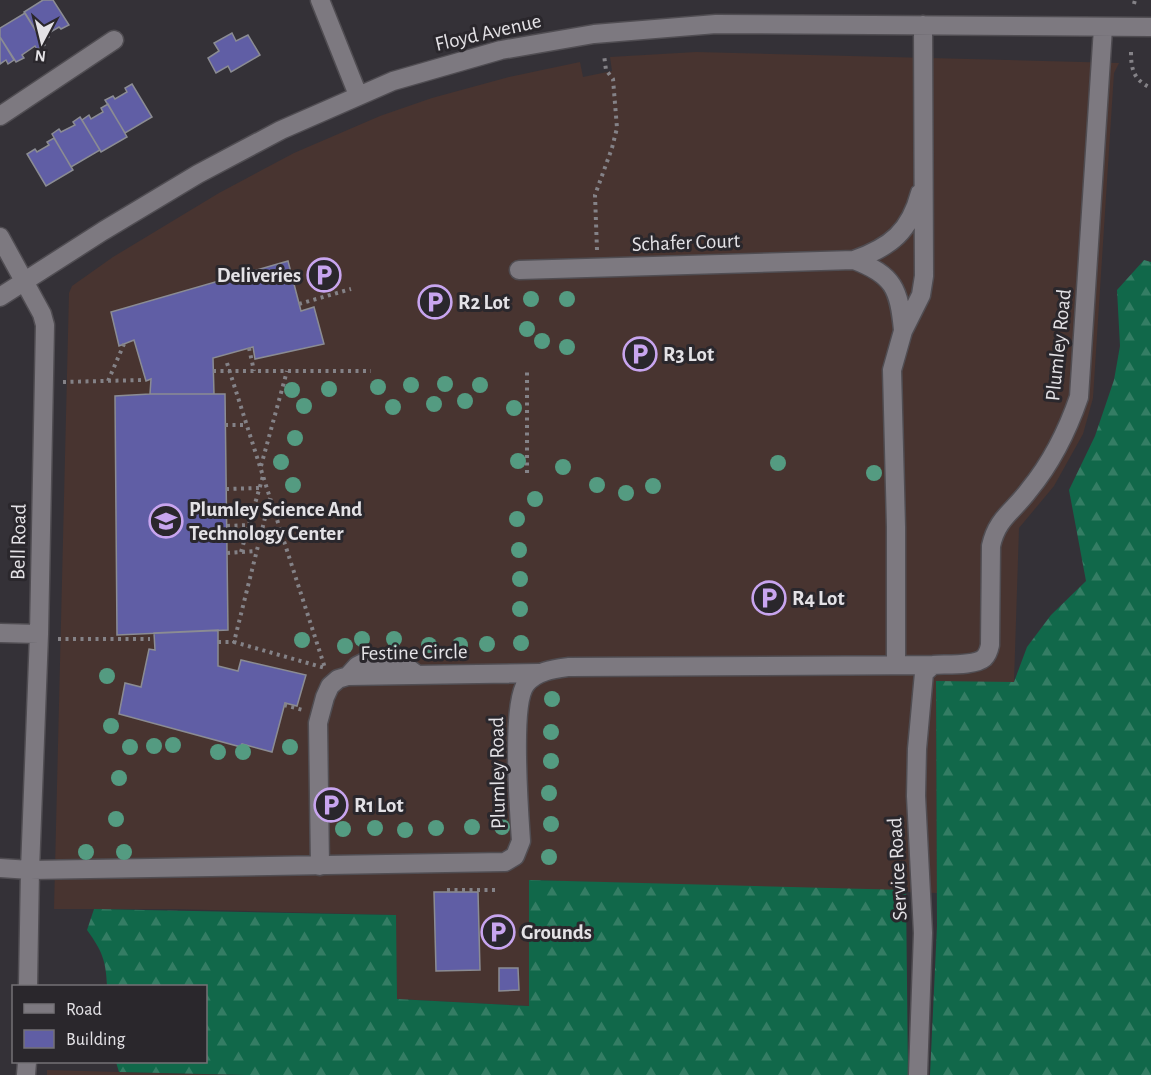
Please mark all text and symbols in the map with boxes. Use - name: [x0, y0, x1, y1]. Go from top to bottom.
- street label: Floyd Avenue: [433, 10, 543, 55]
- north arrow: [12, 12, 72, 72]
- text: N: [34, 47, 47, 65]
- street label: Schafer Court: [631, 230, 741, 255]
- parking icon: Deliveries: [306, 257, 342, 293]
- place label: Deliveries: [217, 265, 301, 286]
- parking icon: R2 Lot: [417, 284, 453, 320]
- street label: Plumley Road: [1042, 288, 1075, 402]
- place label: R2 Lot: [458, 292, 510, 313]
- parking icon: R3 Lot: [622, 336, 658, 372]
- place label: R3 Lot: [663, 344, 714, 365]
- place label: Plumley Science And Technology Center: [189, 499, 362, 544]
- school or university icon: Plumley Science And Technology Center: [148, 503, 184, 539]
- street label: Bell Road: [7, 504, 30, 580]
- parking icon: R4 Lot: [751, 580, 787, 616]
- place label: R4 Lot: [792, 588, 845, 609]
- street label: Festine Circle: [360, 641, 468, 664]
- street label: Plumley Road: [486, 716, 509, 829]
- parking icon: R1 Lot: [313, 787, 349, 823]
- place label: R1 Lot: [354, 795, 404, 816]
- street label: Service Road: [884, 817, 911, 921]
- parking icon: Grounds: [480, 914, 516, 950]
- place label: Grounds: [521, 922, 592, 943]
- legend: [12, 985, 207, 1063]
- text: Road: [66, 1001, 102, 1019]
- text: Building: [66, 1031, 126, 1049]

